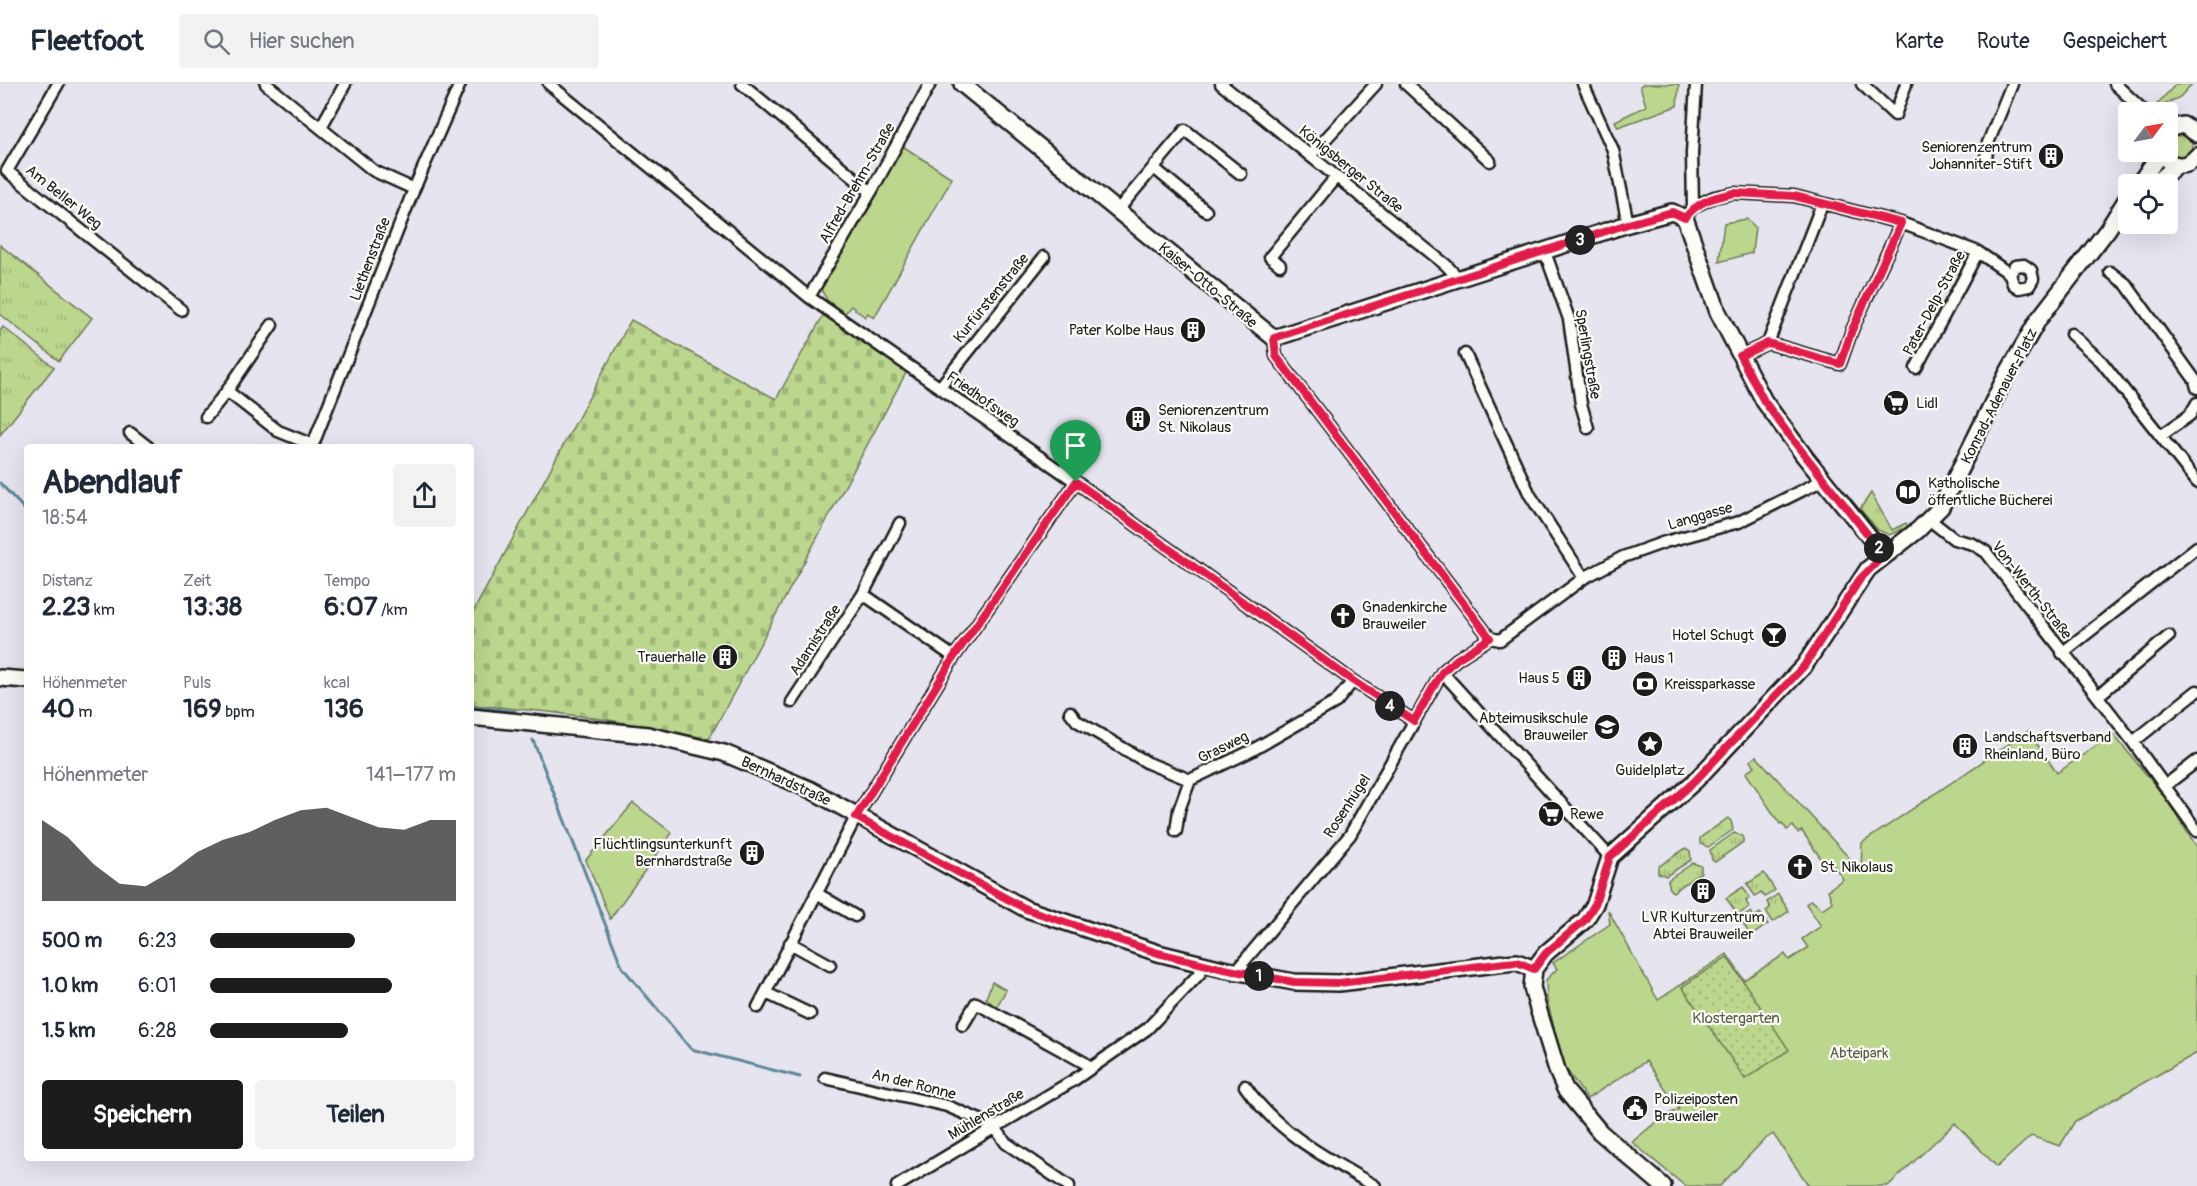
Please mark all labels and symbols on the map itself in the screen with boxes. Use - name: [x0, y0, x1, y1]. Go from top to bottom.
- north arrow: [2118, 102, 2178, 162]
- street label: Alfred-Brehm-Straße: [815, 119, 900, 247]
- street label: Königsberger Straße: [1295, 121, 1407, 218]
- place label: Seniorenzentrum Johanniter-Stift: [1921, 138, 2033, 174]
- building icon: Seniorenzentrum Johanniter-Stift: [2036, 141, 2066, 171]
- street label: Am Beller Weg: [22, 161, 106, 234]
- street label: Liethenstraße: [346, 214, 395, 303]
- pin: 3: [1565, 225, 1595, 255]
- street label: Kaiser-Otto-Straße: [1154, 238, 1261, 333]
- street label: Pater-Delp-Straße: [1899, 247, 1970, 359]
- street label: Kurfürstenstraße: [949, 249, 1034, 347]
- street label: Sperlingstraße: [1570, 307, 1605, 401]
- building icon: Pater Kolbe Haus: [1178, 315, 1208, 345]
- place label: Pater Kolbe Haus: [1069, 321, 1174, 340]
- street label: Konrad-Adenauer-Platz: [1957, 325, 2042, 467]
- street label: Friedhofsweg: [943, 367, 1023, 432]
- supermarket icon: Lidl: [1881, 388, 1911, 418]
- place label: Lidl: [1916, 394, 1938, 413]
- place label: Seniorenzentrum St. Nikolaus: [1158, 401, 1269, 437]
- building icon: Seniorenzentrum St. Nikolaus: [1123, 404, 1153, 434]
- pin: [1050, 420, 1101, 482]
- place label: Katholische öffentliche Bücherei: [1928, 474, 2053, 510]
- library icon: Katholische öffentliche Bücherei: [1893, 477, 1923, 507]
- street label: Langgasse: [1666, 498, 1735, 535]
- pin: 2: [1864, 533, 1894, 563]
- street label: Von-Werth-Straße: [1987, 537, 2076, 644]
- place label: Gnadenkirche Brauweiler: [1362, 598, 1447, 634]
- street label: Adamistraße: [785, 601, 846, 679]
- church icon: Gnadenkirche Brauweiler: [1328, 601, 1358, 631]
- bar icon: Hotel Schugt: [1759, 620, 1789, 650]
- place label: Hotel Schugt: [1672, 626, 1755, 645]
- building icon: Trauerhalle: [710, 642, 740, 672]
- building icon: Haus 1: [1599, 643, 1629, 673]
- place label: Trauerhalle: [637, 648, 707, 667]
- place label: Haus 1: [1634, 649, 1674, 668]
- building icon: Haus 5: [1564, 663, 1594, 693]
- place label: Haus 5: [1518, 669, 1560, 688]
- bank icon: Kreissparkasse: [1630, 669, 1660, 699]
- place label: Kreissparkasse: [1664, 675, 1756, 694]
- pin: 4: [1375, 691, 1405, 721]
- place label: Abteimusikschule Brauweiler: [1479, 709, 1589, 745]
- school or university icon: Abteimusikschule Brauweiler: [1592, 712, 1622, 742]
- street label: Grasweg: [1195, 727, 1252, 768]
- place label: Landschaftsverband Rheinland, Büro: [1984, 728, 2111, 764]
- place icon: Guidelplatz: [1635, 729, 1665, 759]
- building icon: Landschaftsverband Rheinland, Büro: [1950, 731, 1980, 761]
- street label: Bernhardstraße: [738, 752, 834, 811]
- place label: Guidelplatz: [1615, 761, 1685, 780]
- street label: Rosenhügel: [1320, 771, 1375, 842]
- supermarket icon: Rewe: [1536, 799, 1566, 829]
- place label: Rewe: [1570, 805, 1604, 824]
- place label: Flüchtlingsunterkunft Bernhardstraße: [593, 835, 733, 871]
- building icon: Flüchtlingsunterkunft Bernhardstraße: [737, 838, 767, 868]
- church icon: St. Nikolaus: [1785, 852, 1815, 882]
- place label: St. Nikolaus: [1820, 858, 1893, 877]
- building icon: LVR Kulturzentrum Abtei Brauweiler: [1688, 876, 1718, 906]
- place label: LVR Kulturzentrum Abtei Brauweiler: [1641, 908, 1765, 944]
- pin: 1: [1244, 961, 1274, 991]
- park label: Klostergarten: [1692, 1009, 1780, 1028]
- park label: Abteipark: [1830, 1044, 1889, 1063]
- street label: An der Ronne: [870, 1065, 958, 1104]
- street label: Mühlenstraße: [945, 1084, 1028, 1144]
- place label: Polizeiposten Brauweiler: [1654, 1090, 1738, 1126]
- public building icon: Polizeiposten Brauweiler: [1620, 1093, 1650, 1123]

